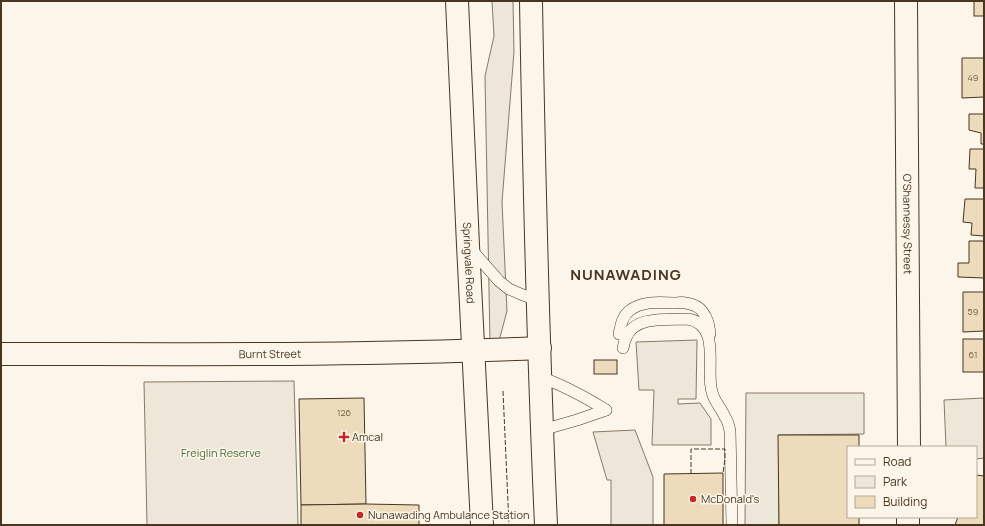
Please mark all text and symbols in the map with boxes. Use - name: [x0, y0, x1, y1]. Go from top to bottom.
- house number: 49: [968, 71, 978, 84]
- street label: O'Shannessy Street: [900, 174, 916, 274]
- street label: Springvale Road: [460, 222, 479, 304]
- district label: NUNAWADING: [570, 264, 682, 285]
- house number: 59: [968, 305, 978, 318]
- street label: Burnt Street: [239, 346, 301, 361]
- house number: 61: [969, 348, 977, 361]
- house number: 126: [337, 406, 352, 419]
- place label: Amcal: [352, 429, 383, 444]
- marker: Amcal: [339, 432, 349, 442]
- park label: Freiglin Reserve: [181, 445, 262, 460]
- legend: [847, 446, 977, 518]
- text: Road: [883, 453, 911, 470]
- text: Park: [883, 473, 908, 490]
- place label: McDonald's: [701, 491, 759, 506]
- text: Building: [883, 493, 927, 510]
- marker: McDonald's: [688, 494, 698, 504]
- place label: Nunawading Ambulance Station: [368, 507, 529, 522]
- marker: Nunawading Ambulance Station: [355, 510, 365, 520]

